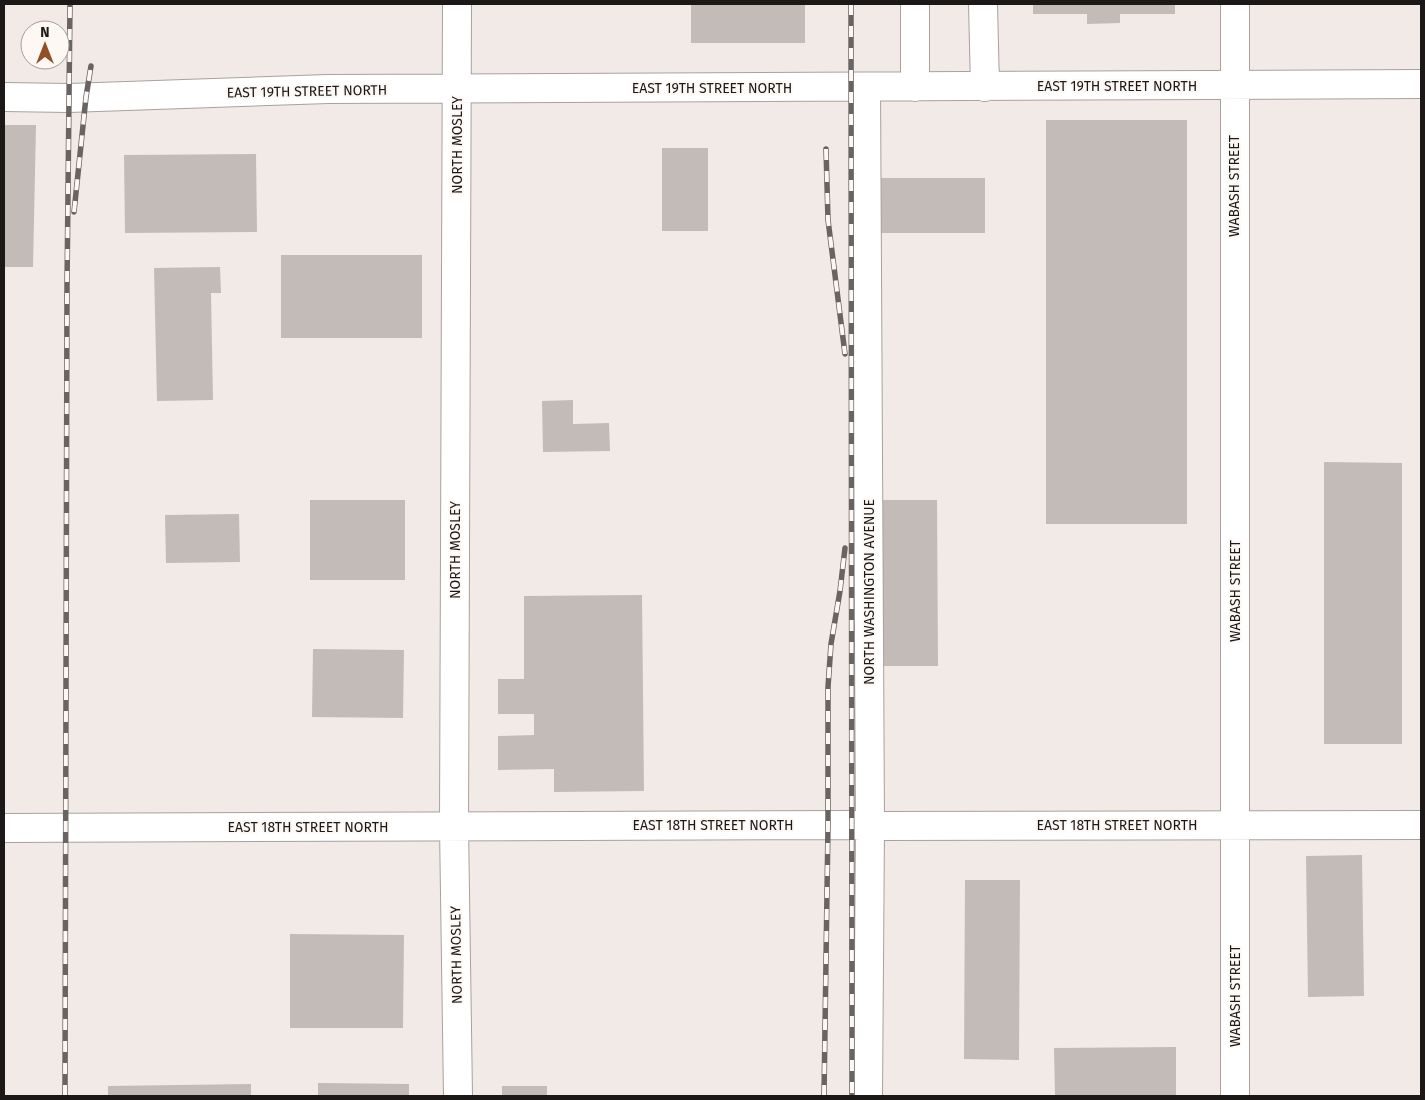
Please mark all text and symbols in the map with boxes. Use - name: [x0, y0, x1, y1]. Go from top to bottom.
- north arrow: [20, 20, 70, 70]
- text: N: [40, 24, 50, 41]
- street label: EAST 19TH STREET NORTH: [1037, 78, 1197, 95]
- street label: EAST 19TH STREET NORTH: [632, 80, 792, 97]
- street label: EAST 19TH STREET NORTH: [227, 82, 387, 101]
- street label: NORTH MOSLEY: [449, 96, 466, 194]
- street label: WABASH STREET: [1226, 134, 1243, 237]
- street label: NORTH WASHINGTON AVENUE: [861, 499, 878, 685]
- street label: NORTH MOSLEY: [447, 501, 464, 599]
- street label: WABASH STREET: [1227, 539, 1244, 642]
- street label: EAST 18TH STREET NORTH: [633, 817, 793, 834]
- street label: EAST 18TH STREET NORTH: [1037, 817, 1197, 834]
- street label: EAST 18TH STREET NORTH: [228, 819, 388, 836]
- street label: NORTH MOSLEY: [447, 906, 466, 1004]
- street label: WABASH STREET: [1227, 944, 1244, 1047]

